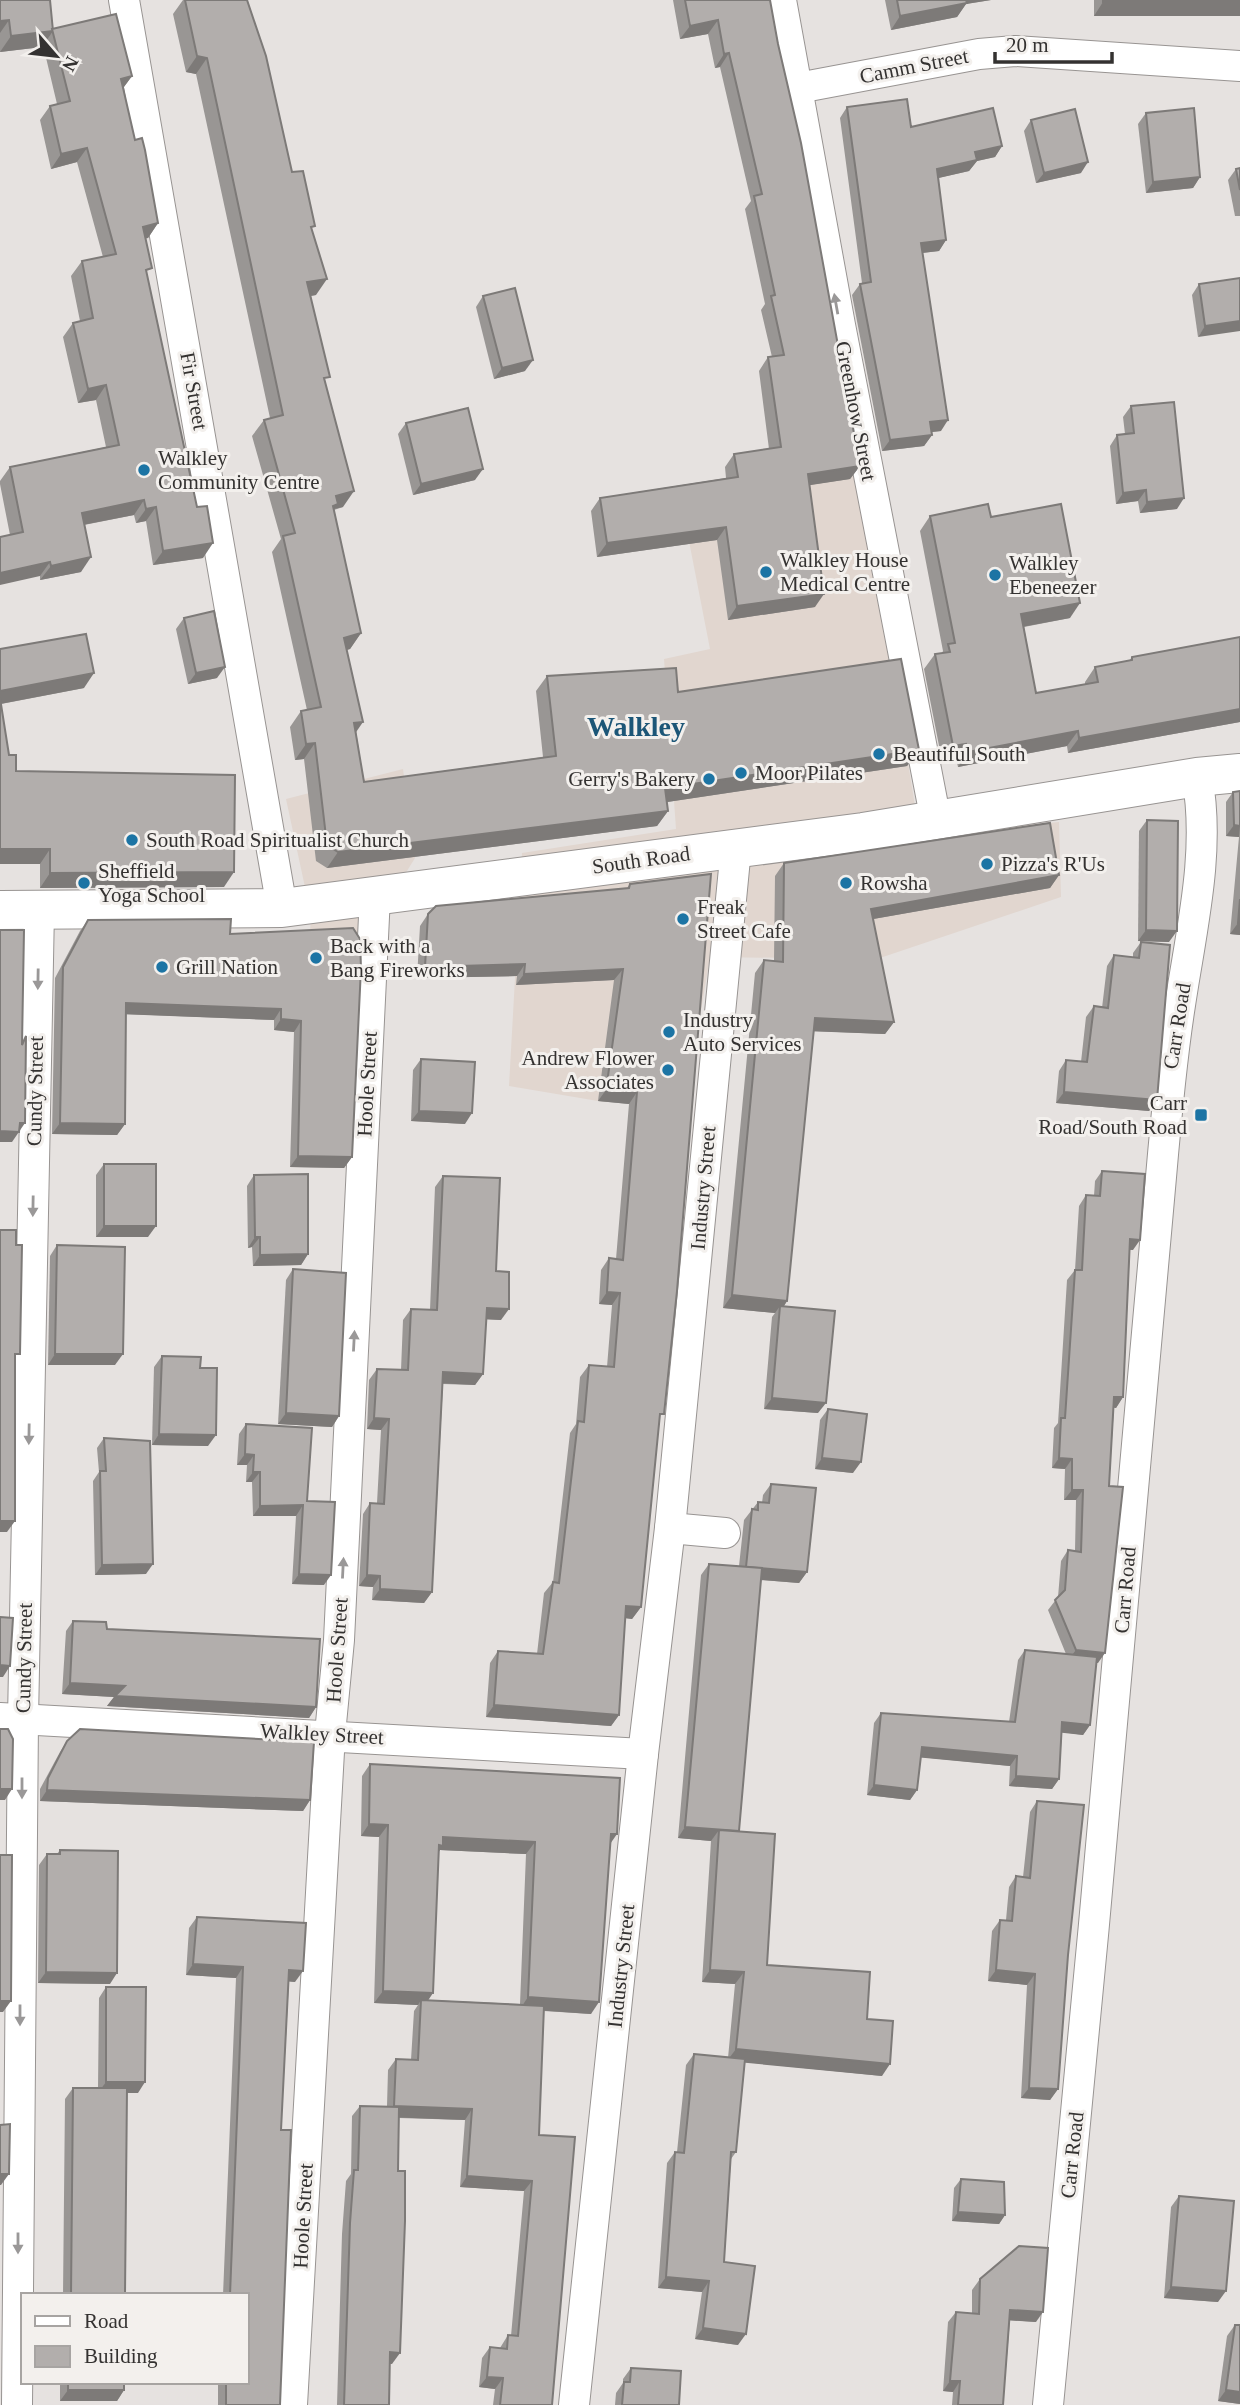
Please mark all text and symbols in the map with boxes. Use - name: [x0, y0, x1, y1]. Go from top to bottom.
- north arrow: [21, 21, 91, 91]
- scale bar: [995, 21, 1112, 65]
- text: 20 m: [1006, 33, 1049, 57]
- street label: Camm Street: [858, 44, 971, 88]
- text: N: [58, 53, 83, 75]
- one-way arrow: [830, 293, 841, 315]
- street label: Greenhow Street: [831, 339, 881, 483]
- street label: Fir Street: [175, 350, 213, 432]
- place label: Walkley Community Centre: [158, 446, 320, 494]
- marker: Walkley Community Centre: [136, 462, 152, 478]
- place label: Walkley House Medical Centre: [780, 548, 910, 596]
- place label: Walkley Ebeneezer: [1009, 551, 1096, 599]
- marker: Walkley House Medical Centre: [758, 564, 774, 580]
- marker: Walkley Ebeneezer: [987, 567, 1003, 583]
- district label: Walkley: [587, 711, 685, 742]
- place label: Beautiful South: [893, 742, 1026, 766]
- marker: Beautiful South: [871, 746, 887, 762]
- place label: Moor Pilates: [755, 761, 863, 785]
- marker: Moor Pilates: [733, 765, 749, 781]
- place label: Gerry's Bakery: [568, 767, 695, 791]
- marker: Gerry's Bakery: [701, 771, 717, 787]
- place label: South Road Spiritualist Church: [146, 828, 410, 852]
- marker: South Road Spiritualist Church: [124, 832, 140, 848]
- street label: South Road: [591, 841, 692, 879]
- place label: Pizza's R'Us: [1001, 852, 1105, 876]
- marker: Pizza's R'Us: [979, 856, 995, 872]
- place label: Sheffield Yoga School: [98, 859, 205, 907]
- place label: Rowsha: [860, 871, 928, 895]
- marker: Sheffield Yoga School: [76, 875, 92, 891]
- marker: Rowsha: [838, 875, 854, 891]
- place label: Freak Street Cafe: [697, 895, 791, 943]
- marker: Freak Street Cafe: [675, 911, 691, 927]
- place label: Back with a Bang Fireworks: [330, 934, 465, 982]
- marker: Back with a Bang Fireworks: [308, 950, 324, 966]
- place label: Grill Nation: [176, 955, 279, 979]
- marker: Grill Nation: [154, 959, 170, 975]
- one-way arrow: [32, 968, 43, 990]
- street label: Carr Road: [1158, 981, 1196, 1071]
- place label: Industry Auto Services: [683, 1008, 801, 1056]
- marker: Industry Auto Services: [661, 1024, 677, 1040]
- street label: Hoole Street: [352, 1031, 382, 1137]
- street label: Cundy Street: [22, 1036, 48, 1146]
- place label: Andrew Flower Associates: [522, 1046, 654, 1094]
- marker: Andrew Flower Associates: [660, 1062, 676, 1078]
- place label: Carr Road/South Road: [1038, 1091, 1187, 1139]
- marker: Carr Road/South Road: [1193, 1107, 1209, 1123]
- street label: Industry Street: [686, 1125, 720, 1251]
- one-way arrow: [27, 1195, 39, 1217]
- one-way arrow: [349, 1330, 360, 1352]
- one-way arrow: [23, 1423, 34, 1445]
- street label: Carr Road: [1109, 1545, 1141, 1634]
- one-way arrow: [337, 1557, 348, 1579]
- street label: Hoole Street: [321, 1596, 353, 1703]
- street label: Cundy Street: [11, 1603, 37, 1713]
- street label: Walkley Street: [260, 1719, 385, 1749]
- one-way arrow: [16, 1777, 28, 1799]
- street label: Industry Street: [603, 1903, 639, 2029]
- one-way arrow: [14, 2004, 26, 2026]
- street label: Carr Road: [1056, 2110, 1089, 2199]
- street label: Hoole Street: [288, 2163, 318, 2269]
- one-way arrow: [12, 2232, 24, 2254]
- legend: [21, 2293, 248, 2384]
- text: Road: [84, 2309, 129, 2333]
- text: Building: [84, 2344, 158, 2368]

